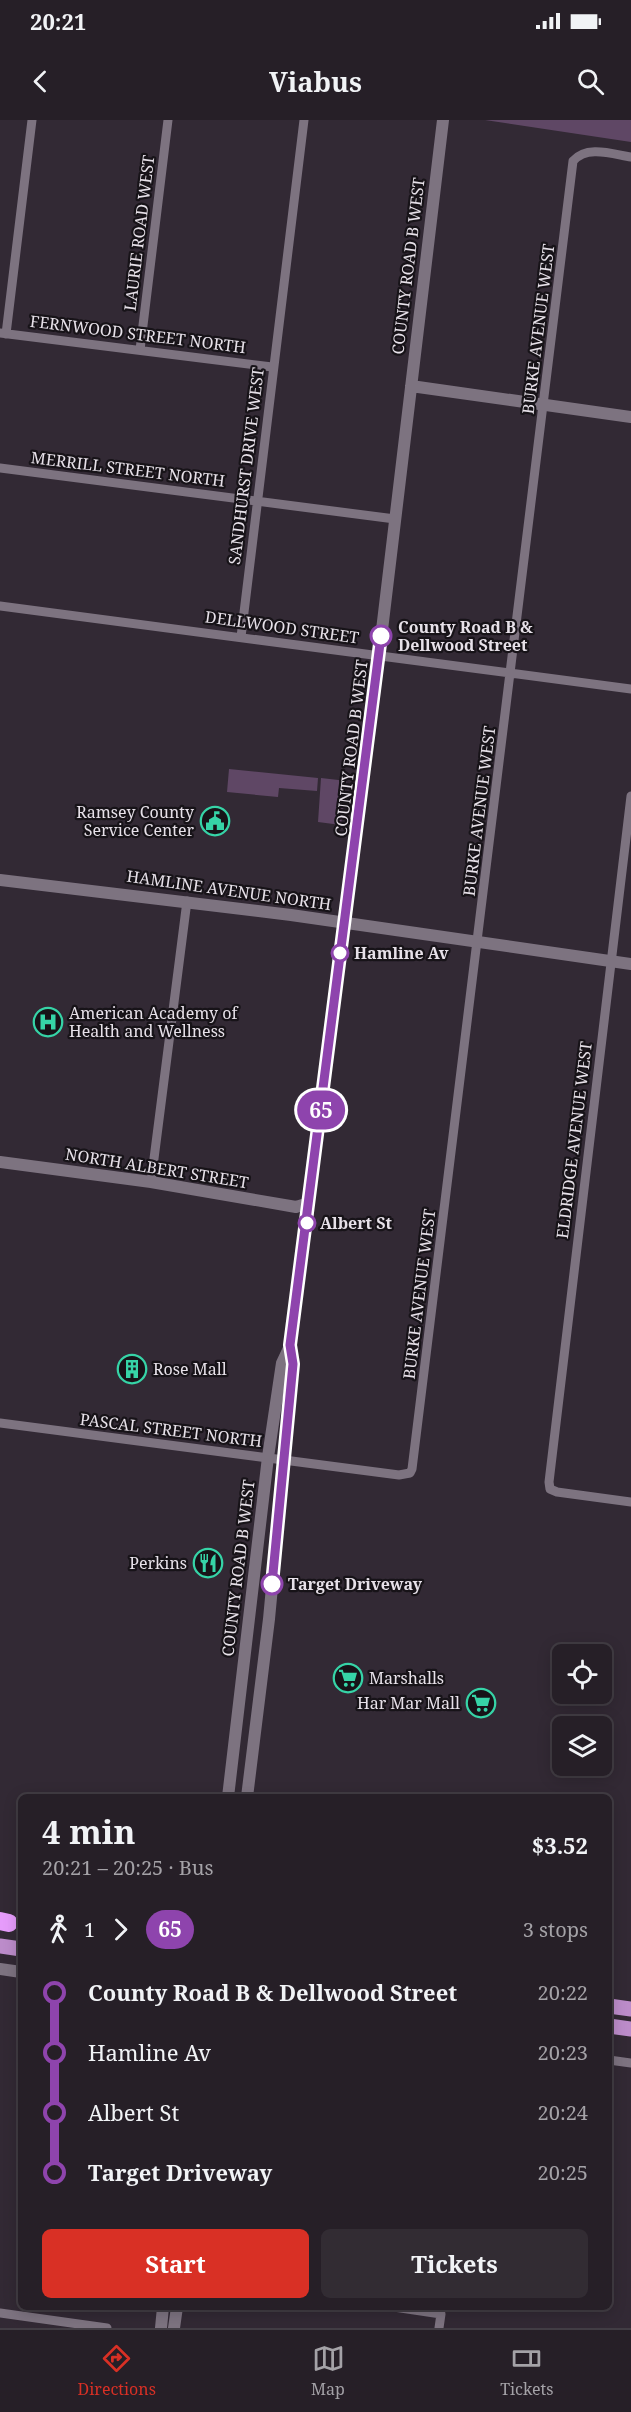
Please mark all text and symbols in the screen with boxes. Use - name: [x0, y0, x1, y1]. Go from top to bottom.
- text: 20:21: [30, 6, 86, 36]
- text: Viabus: [269, 63, 362, 100]
- icon: back: [24, 65, 57, 98]
- icon: search: [574, 65, 607, 98]
- street label: LAURIE ROAD WEST: [119, 154, 159, 312]
- street label: COUNTY ROAD B WEST: [386, 176, 430, 356]
- street label: BURKE AVENUE WEST: [517, 242, 559, 415]
- street label: FERNWOOD STREET NORTH: [29, 310, 248, 358]
- street label: SANDHURST DRIVE WEST: [223, 366, 269, 566]
- street label: MERRILL STREET NORTH: [30, 446, 227, 492]
- street label: DELLWOOD STREET: [204, 605, 361, 649]
- place label: County Road B & Dellwood Street: [398, 616, 533, 656]
- marker: County Road B & Dellwood Street: [370, 625, 392, 647]
- street label: COUNTY ROAD B WEST: [329, 658, 373, 838]
- street label: BURKE AVENUE WEST: [458, 724, 500, 897]
- place label: Ramsey County Service Center: [76, 801, 195, 841]
- public building icon: Ramsey County Service Center: [199, 805, 231, 837]
- street label: HAMLINE AVENUE NORTH: [125, 865, 333, 915]
- place label: Hamline Av: [354, 942, 449, 964]
- marker: Hamline Av: [331, 944, 349, 962]
- place label: American Academy of Health and Wellness: [69, 1002, 239, 1042]
- hospital icon: American Academy of Health and Wellness: [32, 1006, 64, 1038]
- street label: ELDRIDGE AVENUE WEST: [551, 1040, 597, 1240]
- line badge: 65: [294, 1090, 348, 1130]
- text: 65: [309, 1096, 333, 1124]
- street label: NORTH ALBERT STREET: [64, 1143, 250, 1193]
- street label: BURKE AVENUE WEST: [398, 1207, 440, 1380]
- place label: Albert St: [320, 1212, 392, 1234]
- marker: Albert St: [298, 1214, 316, 1232]
- building icon: Rose Mall: [116, 1353, 148, 1385]
- place label: Rose Mall: [153, 1358, 227, 1380]
- street label: PASCAL STREET NORTH: [79, 1408, 264, 1452]
- street label: COUNTY ROAD B WEST: [216, 1478, 260, 1658]
- restaurant icon: Perkins: [192, 1547, 224, 1579]
- place label: Perkins: [129, 1552, 187, 1574]
- marker: Target Driveway: [261, 1573, 283, 1595]
- place label: Target Driveway: [288, 1573, 423, 1595]
- map controls: [552, 1644, 612, 1776]
- button: locate: [552, 1644, 612, 1704]
- supermarket icon: Marshalls: [332, 1662, 364, 1694]
- place label: Marshalls: [369, 1667, 444, 1689]
- supermarket icon: Har Mar Mall: [465, 1687, 497, 1719]
- place label: Har Mar Mall: [357, 1692, 460, 1714]
- button: layers: [552, 1716, 612, 1776]
- text: 4 min: [42, 1809, 135, 1854]
- text: $3.52: [532, 1830, 588, 1860]
- text: 20:21 – 20:25 · Bus: [42, 1854, 213, 1881]
- icon: walk: [42, 1913, 75, 1946]
- icon: forward: [104, 1913, 137, 1946]
- text: 65: [158, 1915, 182, 1943]
- text: 1: [84, 1916, 95, 1943]
- text: 3 stops: [523, 1916, 588, 1943]
- text: County Road B & Dellwood Street: [88, 1977, 457, 2007]
- text: 20:22: [538, 1979, 588, 2006]
- text: Hamline Av: [88, 2037, 211, 2067]
- text: 20:23: [538, 2039, 588, 2066]
- text: Albert St: [88, 2097, 179, 2127]
- text: 20:24: [538, 2099, 588, 2126]
- text: Target Driveway: [88, 2157, 272, 2187]
- text: 20:25: [538, 2159, 588, 2186]
- button: Start: [42, 2229, 309, 2298]
- button: Tickets: [321, 2229, 588, 2298]
- tab: Directions: [78, 2342, 156, 2400]
- tab: Map: [311, 2342, 345, 2400]
- tab: Tickets: [500, 2342, 553, 2400]

